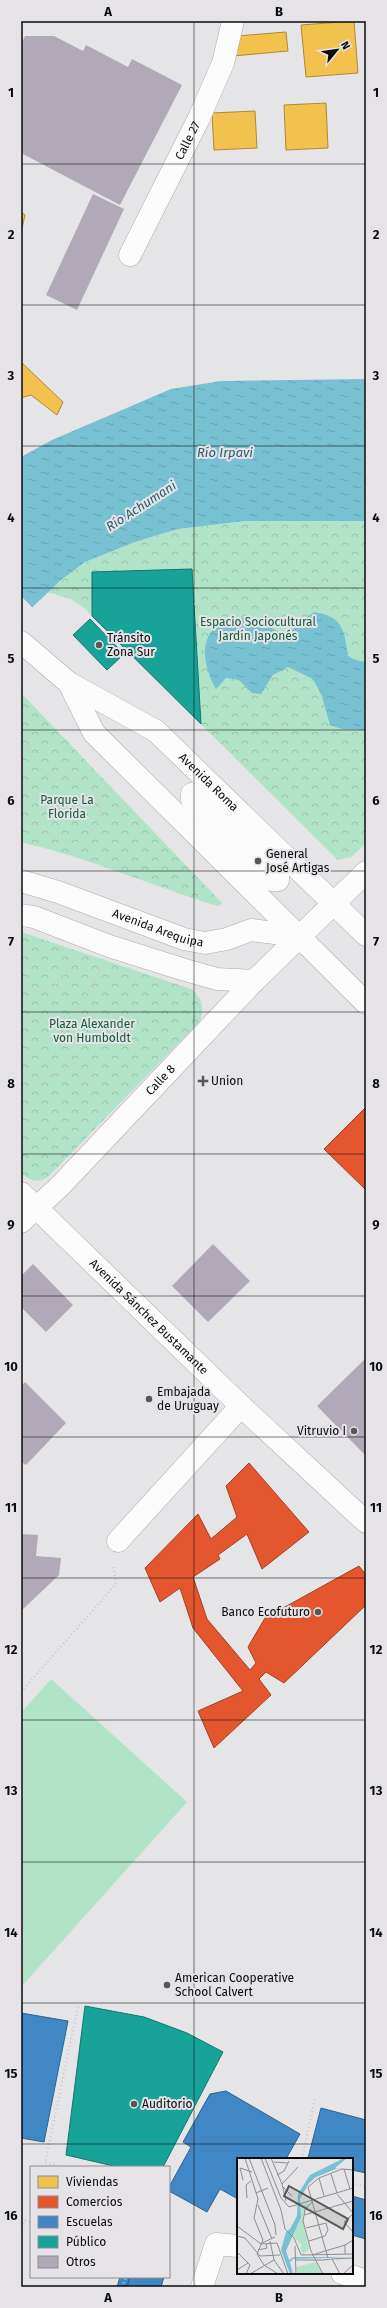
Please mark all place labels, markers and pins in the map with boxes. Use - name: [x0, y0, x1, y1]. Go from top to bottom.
- place label: Tránsito Zona Sur: [107, 631, 155, 659]
- marker: Tránsito Zona Sur: [94, 640, 104, 650]
- place label: General José Artigas: [266, 847, 330, 875]
- marker: General José Artigas: [253, 856, 263, 866]
- place label: Union: [211, 1074, 243, 1088]
- marker: Union: [198, 1076, 208, 1086]
- place label: Embajada de Uruguay: [157, 1385, 219, 1413]
- marker: Embajada de Uruguay: [144, 1394, 154, 1404]
- place label: Vitruvio I: [297, 1424, 346, 1438]
- marker: Vitruvio I: [349, 1426, 359, 1436]
- place label: Banco Ecofuturo: [221, 1605, 310, 1619]
- marker: Banco Ecofuturo: [313, 1607, 323, 1617]
- place label: American Cooperative School Calvert: [175, 1971, 294, 1999]
- marker: American Cooperative School Calvert: [162, 1980, 172, 1990]
- place label: Auditorio: [142, 2097, 193, 2111]
- marker: Auditorio: [129, 2099, 139, 2109]

